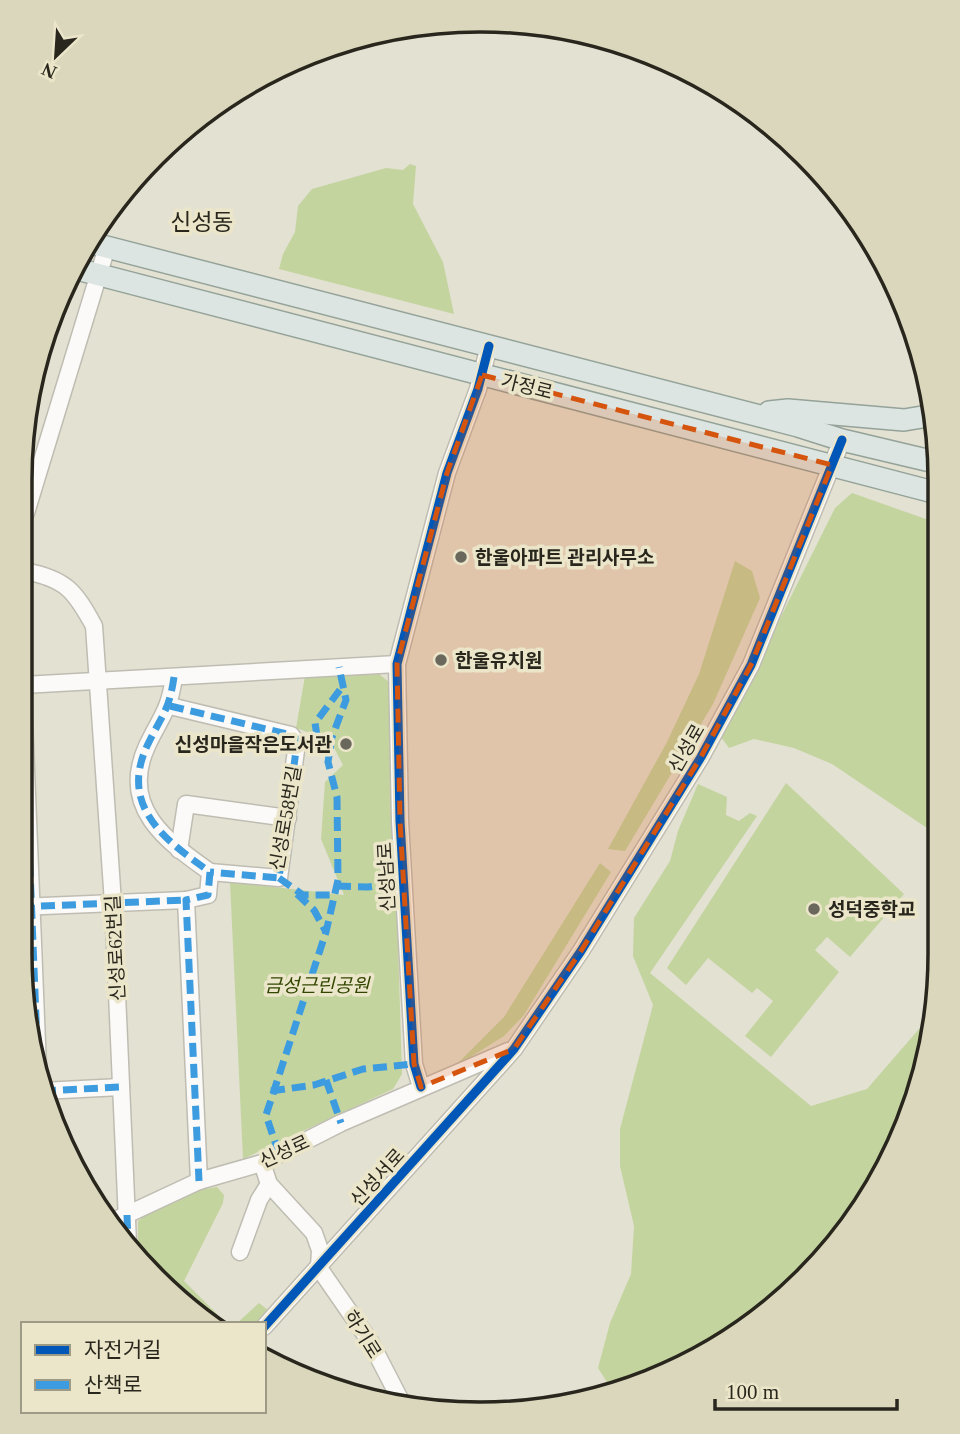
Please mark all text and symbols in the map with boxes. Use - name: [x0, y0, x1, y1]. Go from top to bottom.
- north arrow: [21, 21, 91, 91]
- text: N: [38, 58, 60, 83]
- district label: 신성동: [170, 210, 234, 235]
- street label: 가정로: [499, 370, 555, 403]
- place label: 한울아파트 관리사무소: [475, 547, 655, 568]
- marker: 한울아파트 관리사무소: [453, 549, 469, 565]
- place label: 한울유치원: [455, 650, 542, 671]
- marker: 한울유치원: [433, 652, 449, 668]
- street label: 신성로: [664, 720, 709, 776]
- place label: 신성마을작은도서관: [175, 734, 333, 755]
- marker: 신성마을작은도서관: [338, 736, 354, 752]
- street label: 신성로58번길: [266, 764, 305, 872]
- street label: 신성남로: [374, 842, 399, 912]
- street label: 신성로62번길: [102, 894, 129, 1002]
- place label: 성덕중학교: [828, 899, 915, 920]
- marker: 성덕중학교: [806, 901, 822, 917]
- park label: 금성근린공원: [265, 975, 371, 996]
- street label: 신성로: [256, 1131, 312, 1172]
- street label: 신성서로: [346, 1144, 409, 1210]
- street label: 하기로: [340, 1306, 385, 1362]
- legend: [21, 1322, 266, 1413]
- text: 자전거길: [84, 1338, 161, 1362]
- scale bar: [715, 1368, 897, 1412]
- text: 산책로: [84, 1373, 142, 1397]
- text: 100 m: [726, 1380, 779, 1404]

